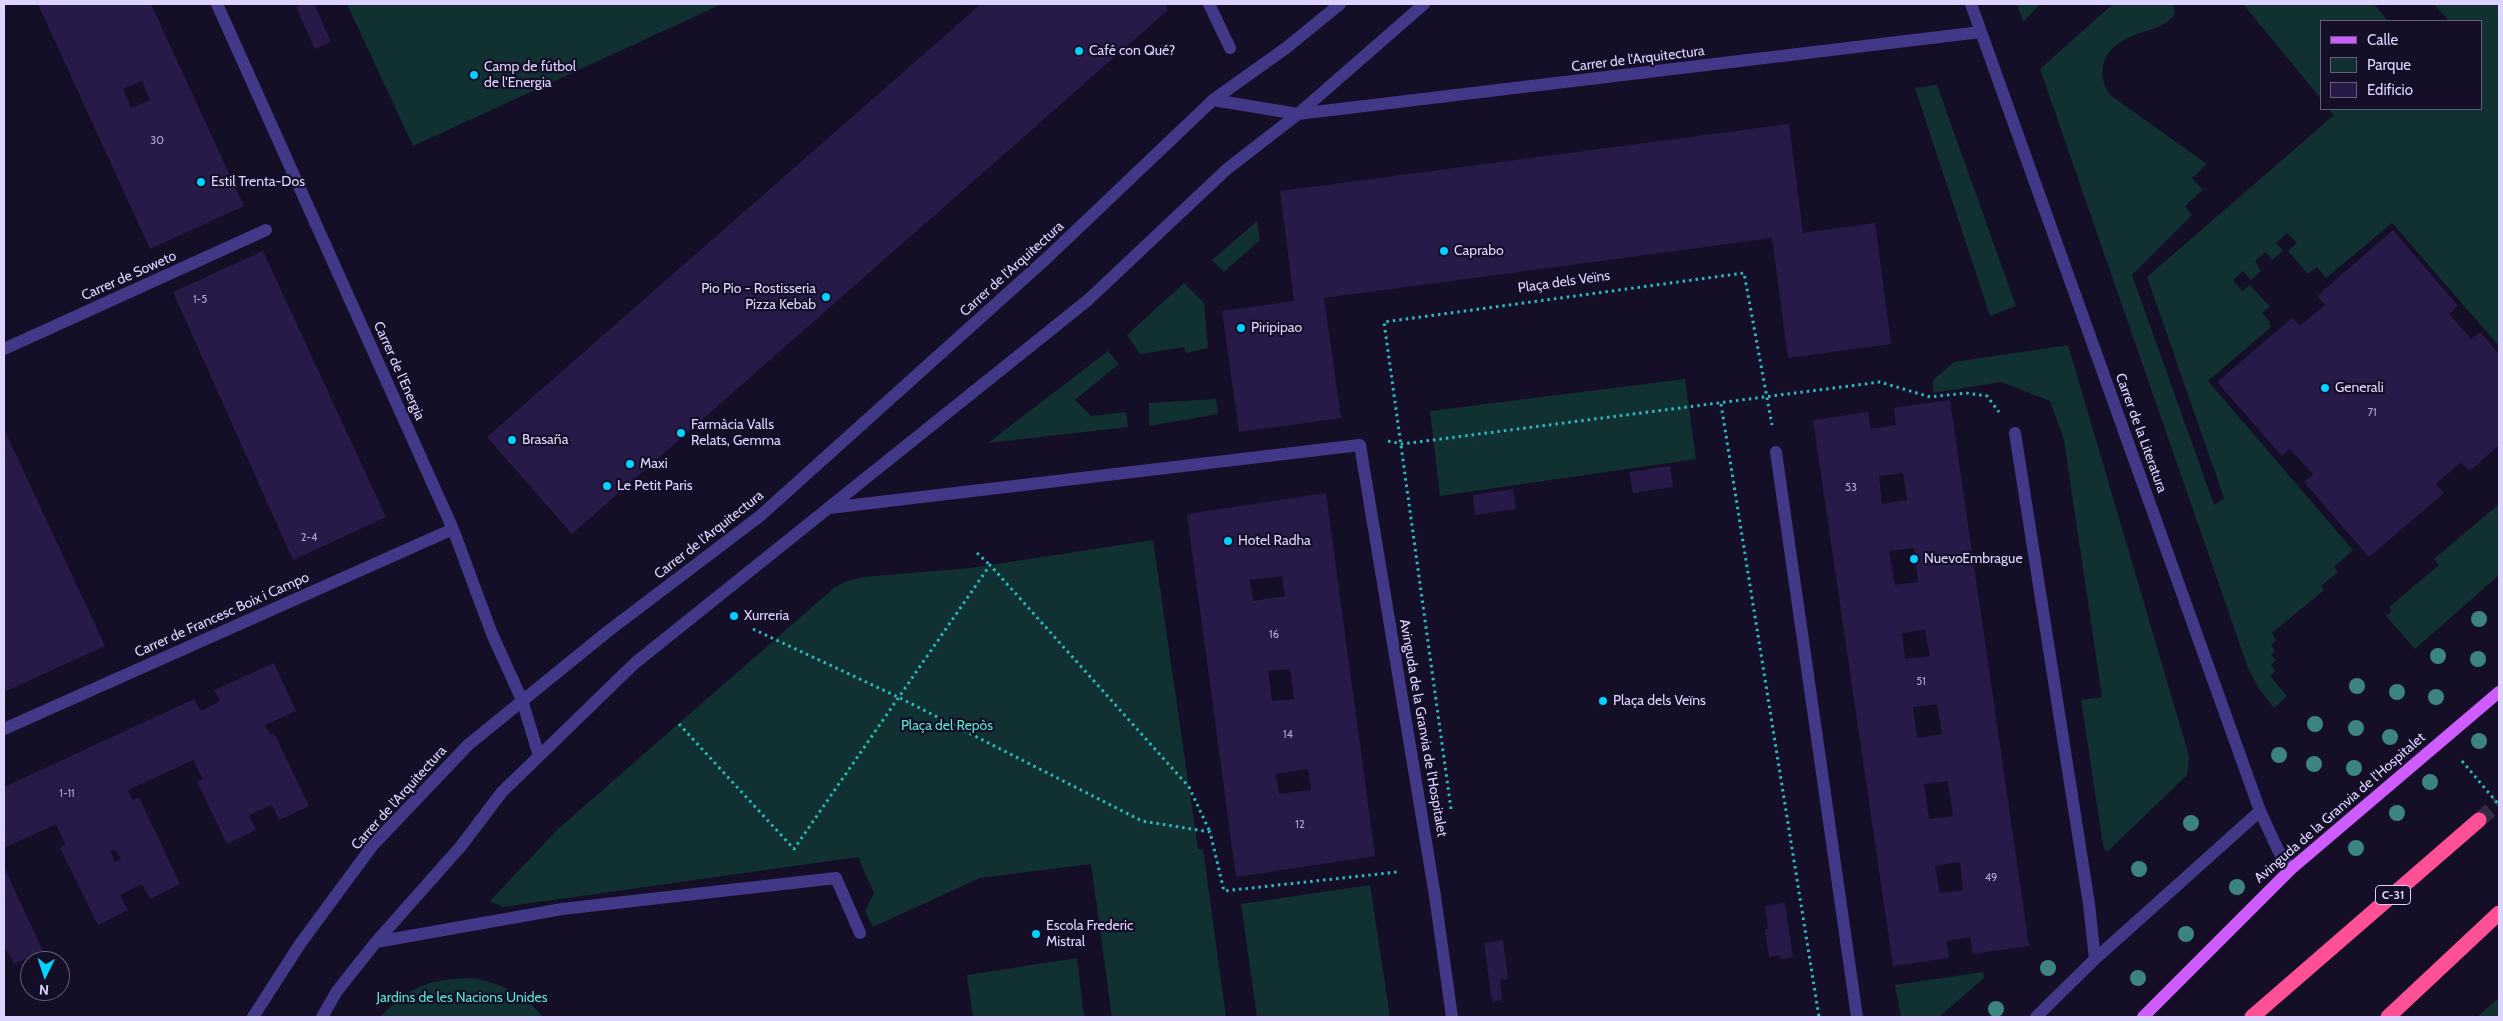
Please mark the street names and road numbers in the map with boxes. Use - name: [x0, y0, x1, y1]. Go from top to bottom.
- street label: Carrer de l'Arquitectura: [1570, 42, 1706, 76]
- street label: Carrer de l'Arquitectura: [957, 218, 1067, 320]
- street label: Carrer de Soweto: [79, 248, 179, 304]
- street label: Plaça dels Veïns: [1517, 267, 1611, 297]
- street label: Carrer de l'Energia: [370, 319, 428, 423]
- street label: Carrer de la Literatura: [2112, 371, 2170, 495]
- street label: Carrer de l'Arquitectura: [651, 487, 767, 583]
- street label: Carrer de Francesc Boix i Campo: [132, 569, 312, 661]
- street label: Avinguda de la Granvia de l'Hospitalet: [1396, 618, 1450, 838]
- street label: Avinguda de la Granvia de l'Hospitalet: [2251, 729, 2429, 887]
- street label: Carrer de l'Arquitectura: [348, 743, 450, 853]
- road number: C-31: [2376, 886, 2410, 904]

